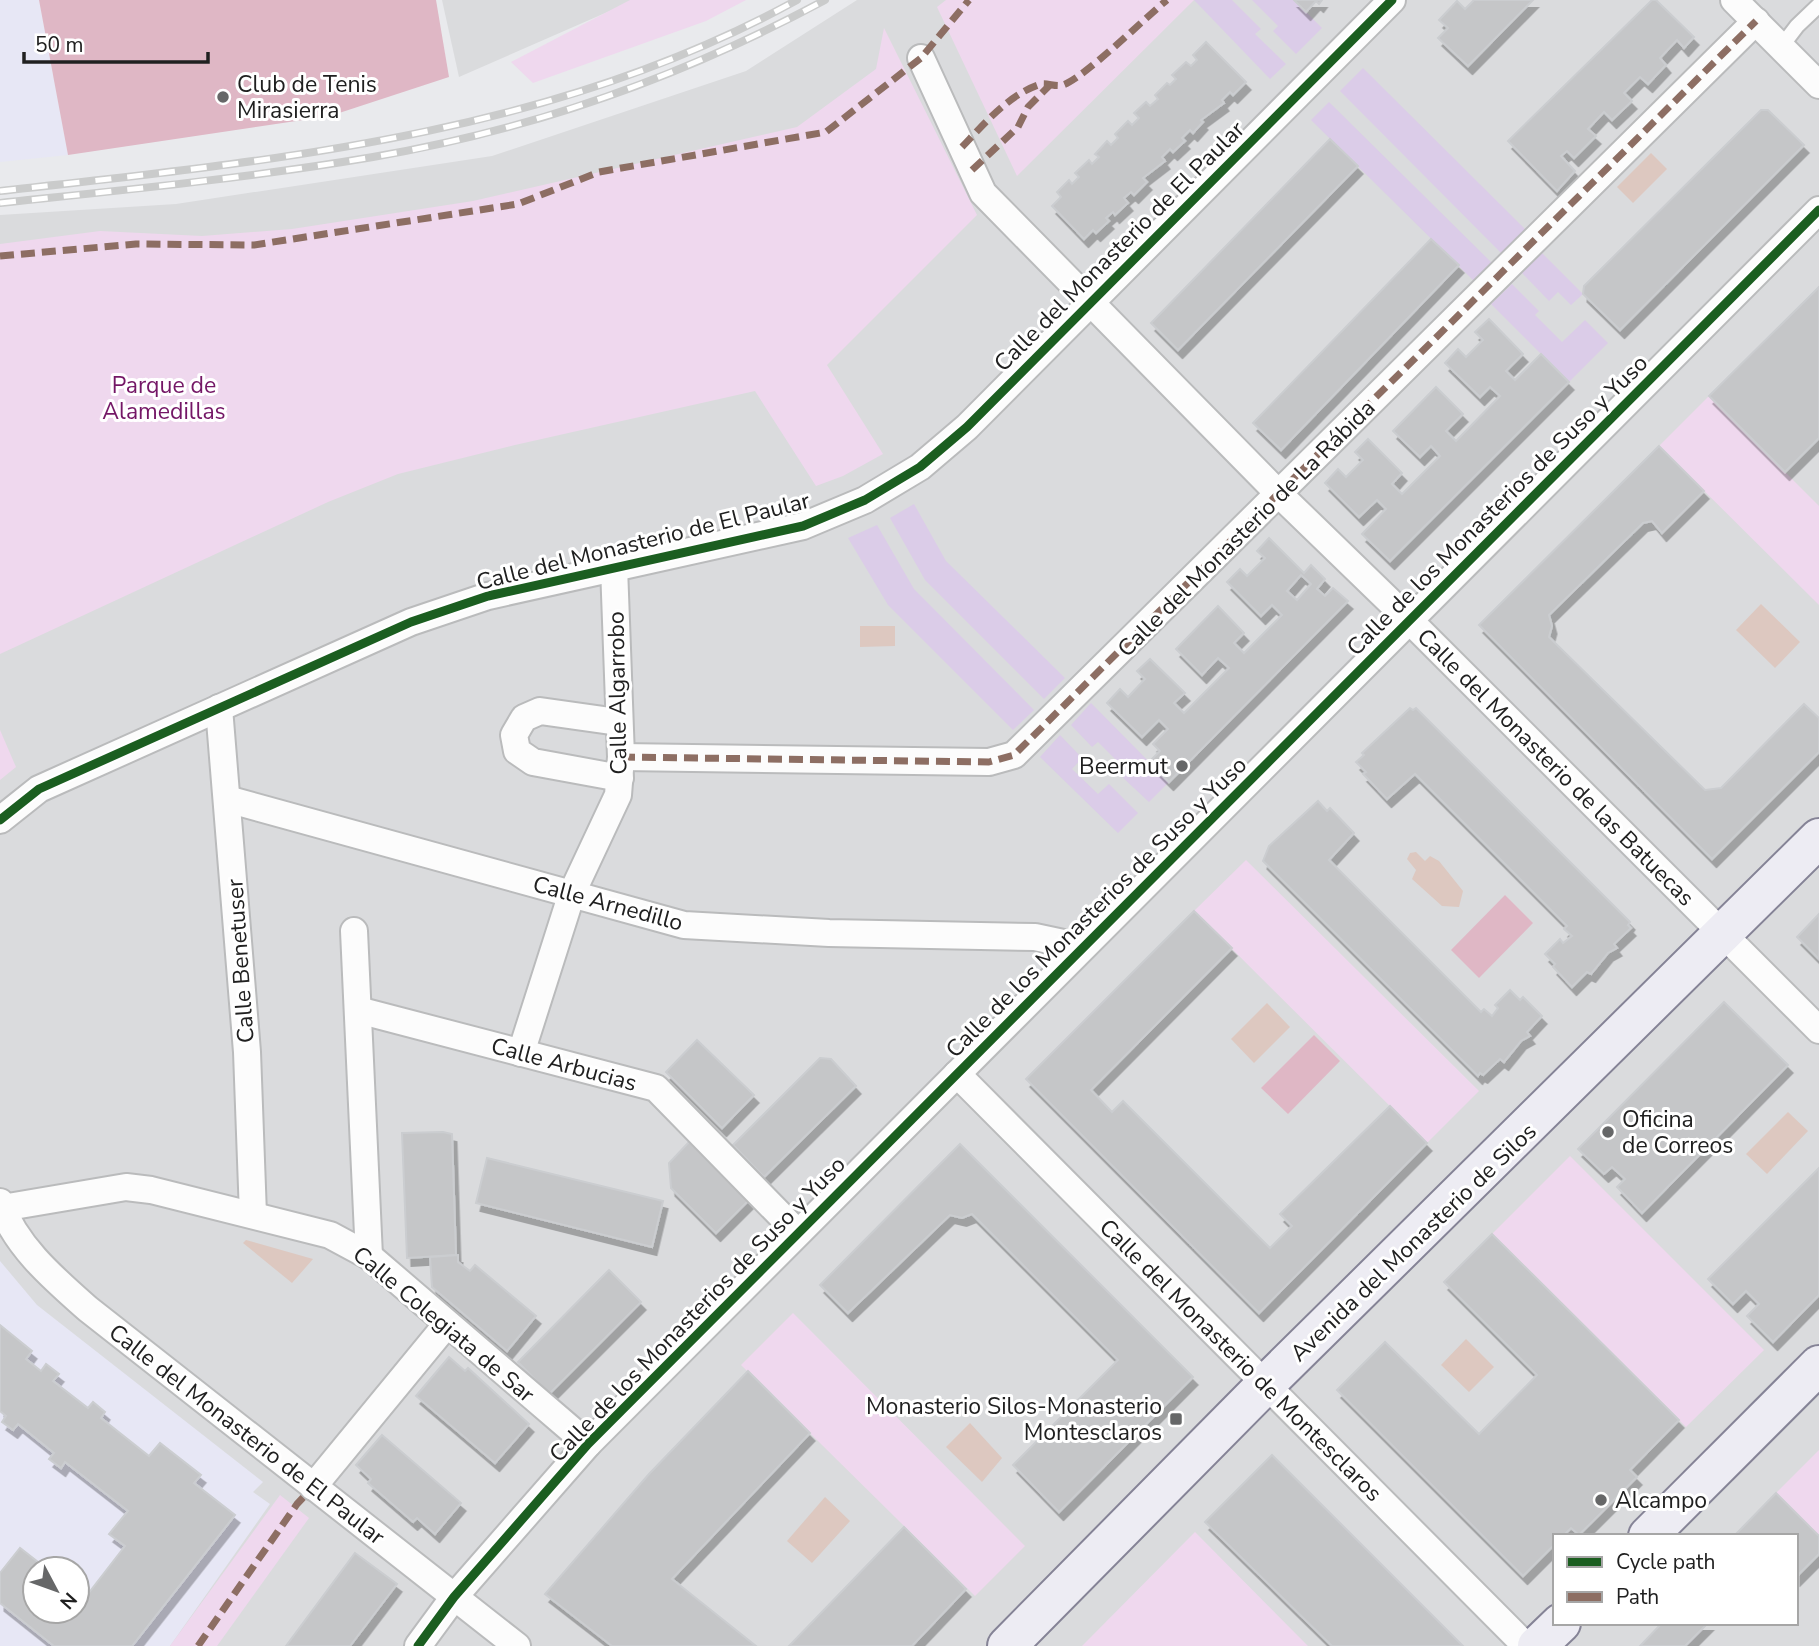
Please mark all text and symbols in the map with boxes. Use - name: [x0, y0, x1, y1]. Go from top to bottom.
- scale bar: [24, 21, 208, 65]
- text: 50 m: [35, 31, 84, 59]
- place label: Club de Tenis Mirasierra: [237, 69, 377, 126]
- marker: Club de Tenis Mirasierra: [215, 89, 231, 105]
- street label: Calle del Monasterio de El Paular: [987, 114, 1252, 378]
- street label: Calle de los Monasterios de Suso y Yuso: [1340, 348, 1655, 663]
- park label: Parque de Alamedillas: [102, 370, 226, 427]
- street label: Calle del Monasterio de La Rábida: [1111, 393, 1382, 664]
- street label: Calle del Monasterio de El Paular: [473, 485, 814, 598]
- street label: Calle Algarrobo: [601, 611, 634, 775]
- street label: Calle del Monasterio de las Batuecas: [1410, 622, 1701, 913]
- street label: Calle de los Monasterios de Suso y Yuso: [939, 750, 1254, 1065]
- place label: Beermut: [1079, 751, 1169, 782]
- marker: Beermut: [1174, 758, 1190, 774]
- street label: Calle Arnedillo: [529, 869, 686, 938]
- street label: Calle Benetuser: [219, 877, 262, 1044]
- street label: Calle Arbucias: [488, 1030, 640, 1099]
- place label: Oficina de Correos: [1622, 1104, 1733, 1161]
- street label: Avenida del Monasterio de Silos: [1284, 1116, 1543, 1368]
- marker: Oficina de Correos: [1600, 1124, 1616, 1140]
- street label: Calle de los Monasterios de Suso y Yuso: [542, 1150, 852, 1469]
- street label: Calle del Monasterio de Montesclaros: [1092, 1212, 1389, 1509]
- street label: Calle Colegiata de Sar: [346, 1239, 542, 1410]
- street label: Calle del Monasterio de El Paular: [102, 1317, 392, 1552]
- place label: Monasterio Silos-Monasterio Montesclaros: [866, 1391, 1162, 1448]
- marker: Monasterio Silos-Monasterio Montesclaros: [1168, 1411, 1184, 1427]
- place label: Alcampo: [1615, 1485, 1707, 1516]
- marker: Alcampo: [1593, 1492, 1609, 1508]
- legend: [1553, 1534, 1798, 1625]
- text: Cycle path: [1616, 1548, 1715, 1576]
- north arrow: [21, 1555, 91, 1625]
- text: Path: [1616, 1583, 1659, 1611]
- text: N: [54, 1587, 83, 1614]

